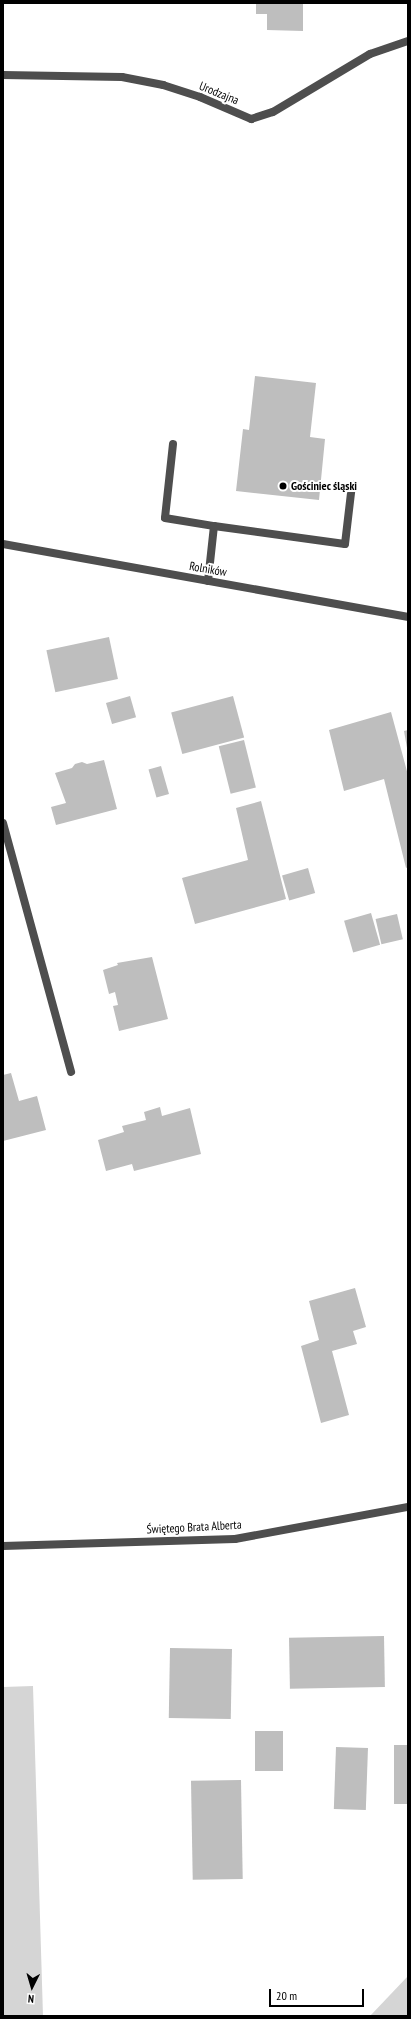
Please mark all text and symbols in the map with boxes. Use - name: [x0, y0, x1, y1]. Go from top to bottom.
- street label: Urodzajna: [197, 79, 241, 107]
- place label: Gościniec śląski: [291, 479, 357, 493]
- marker: Gościniec śląski: [278, 481, 288, 491]
- street label: Rolników: [188, 559, 228, 579]
- street label: Świętego Brata Alberta: [146, 1517, 242, 1537]
- north arrow: [12, 1967, 52, 2007]
- scale bar: [271, 1981, 366, 2007]
- text: 20 m: [276, 1988, 297, 2003]
- text: N: [27, 1992, 35, 2006]

